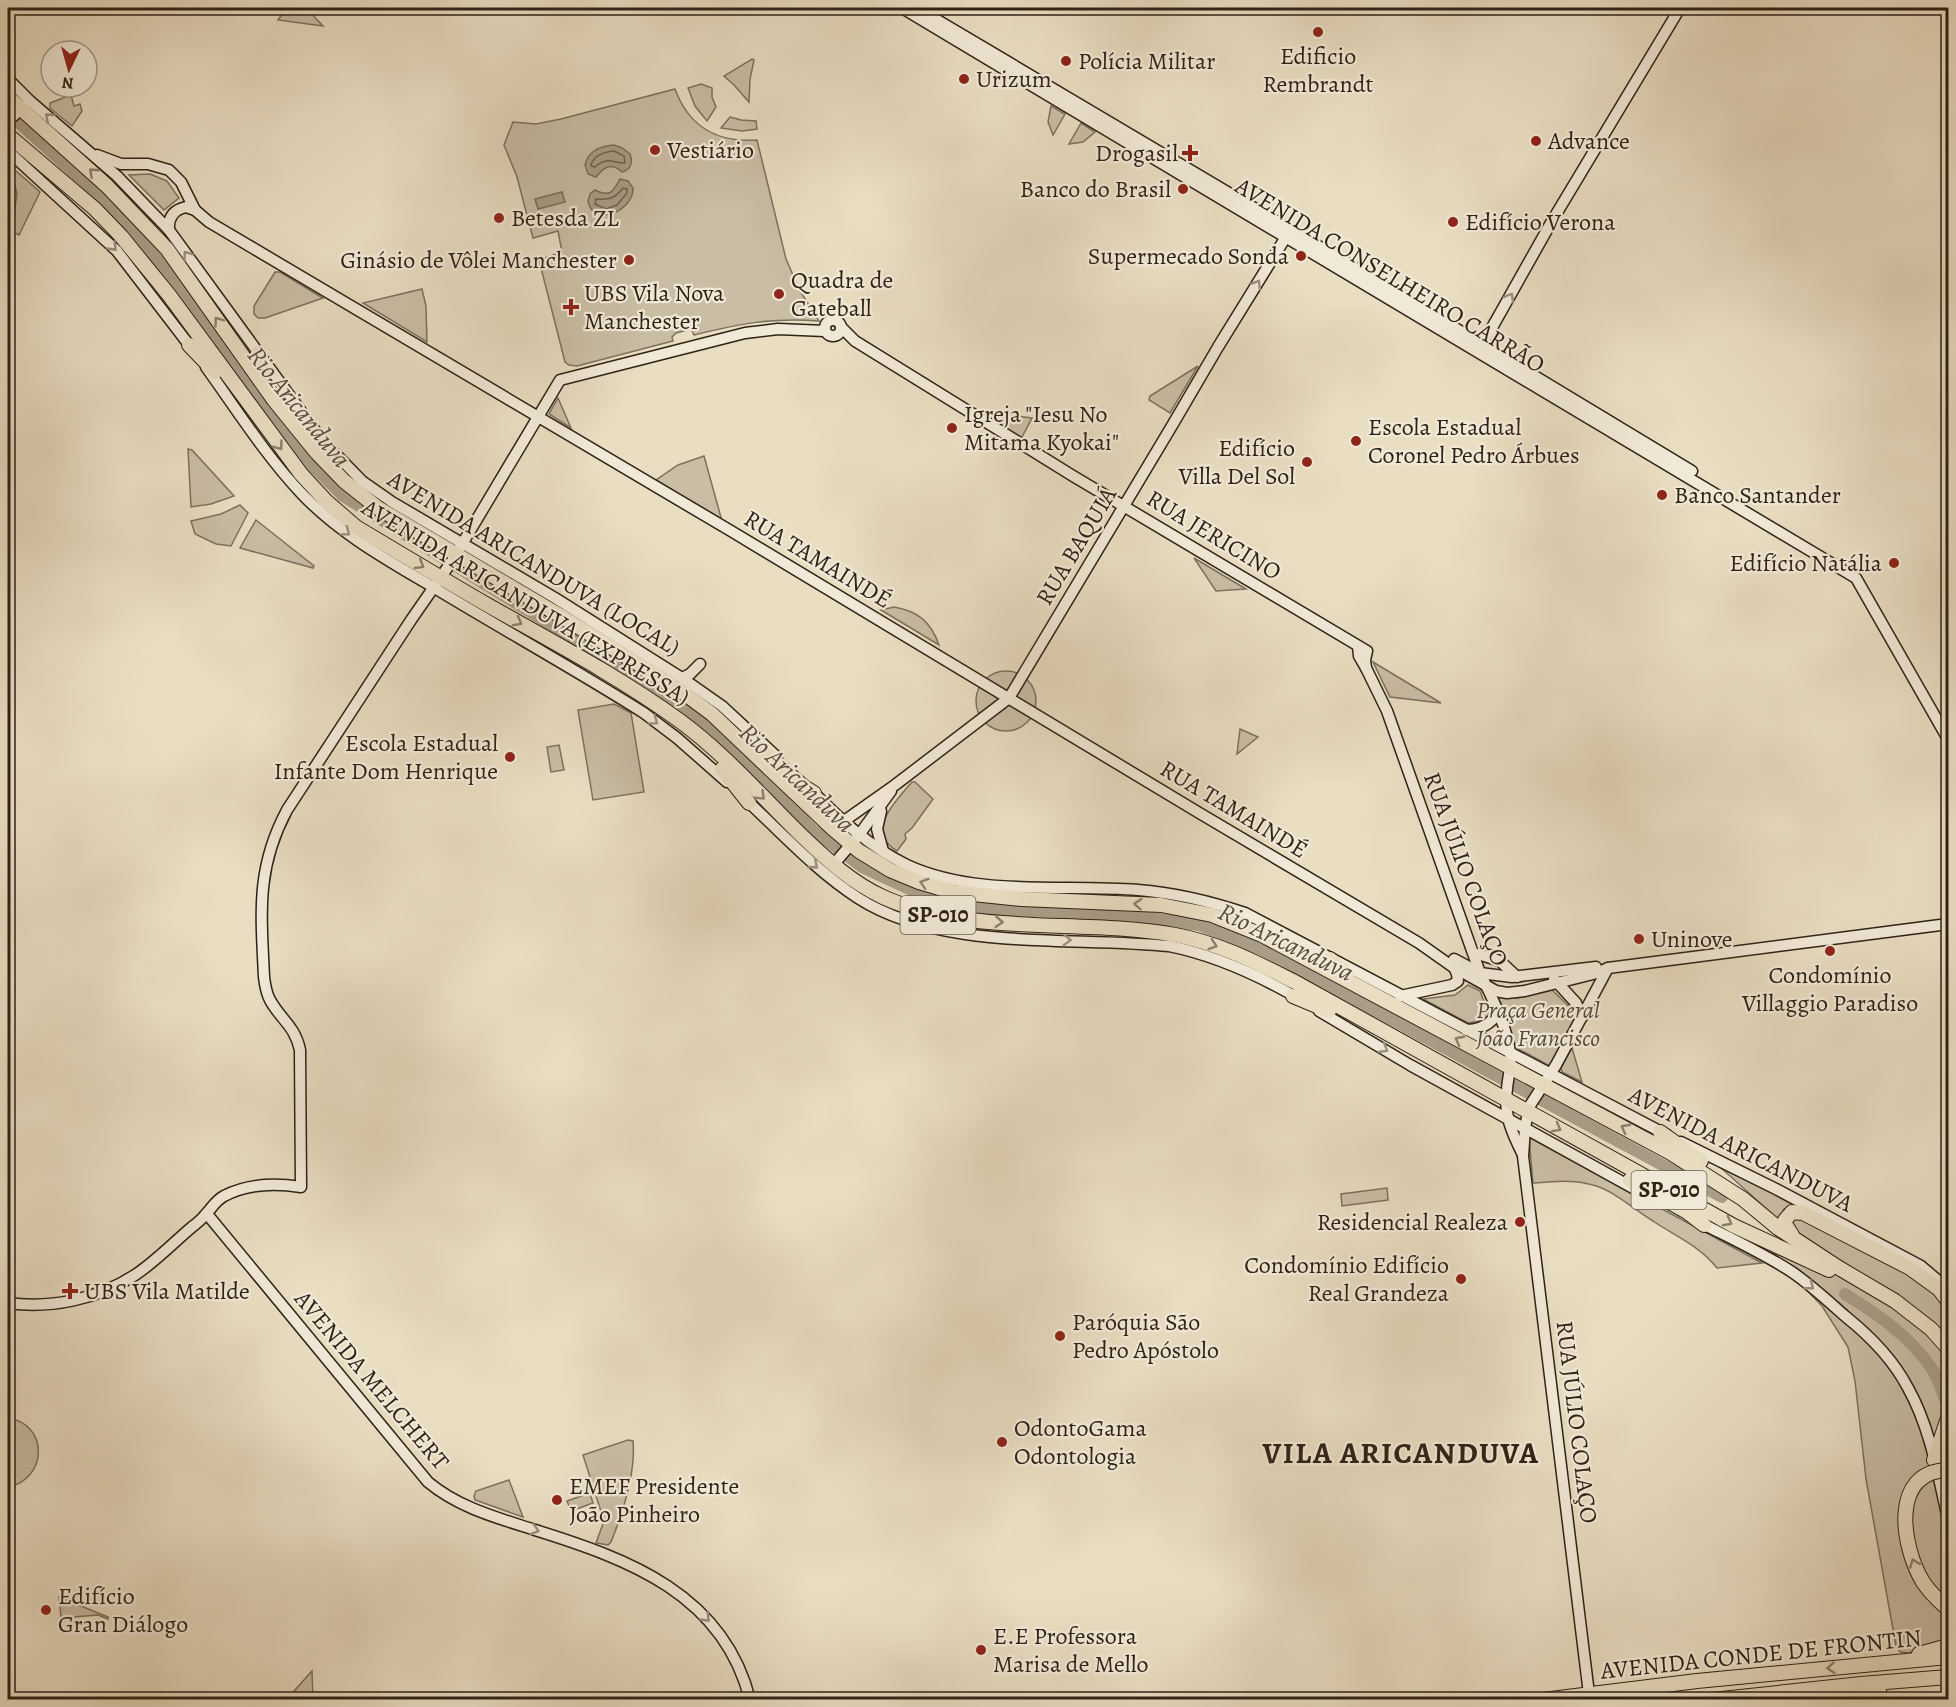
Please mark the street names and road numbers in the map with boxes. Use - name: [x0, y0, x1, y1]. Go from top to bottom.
- street label: AVENIDA CONSELHEIRO CARRÃO: [1228, 169, 1551, 380]
- street label: AVENIDA ARICANDUVA (LOCAL): [381, 462, 686, 663]
- street label: RUA BAQUIÁ: [1028, 480, 1124, 611]
- street label: RUA JERICINO: [1141, 482, 1287, 588]
- street label: AVENIDA ARICANDUVA (EXPRESSA): [355, 491, 696, 713]
- street label: RUA TAMAINDÉ: [738, 502, 898, 616]
- street label: RUA TAMAINDÉ: [1154, 752, 1314, 866]
- street label: RUA JÚLIO COLAÇO: [1416, 768, 1516, 970]
- road number: SP-010: [900, 896, 976, 934]
- street label: AVENIDA ARICANDUVA: [1623, 1078, 1859, 1220]
- road number: SP-010: [1632, 1171, 1706, 1209]
- street label: AVENIDA MELCHERT: [287, 1283, 457, 1476]
- street label: RUA JÚLIO COLAÇO: [1549, 1319, 1605, 1525]
- street label: AVENIDA CONDE DE FRONTIN: [1598, 1621, 1923, 1687]

